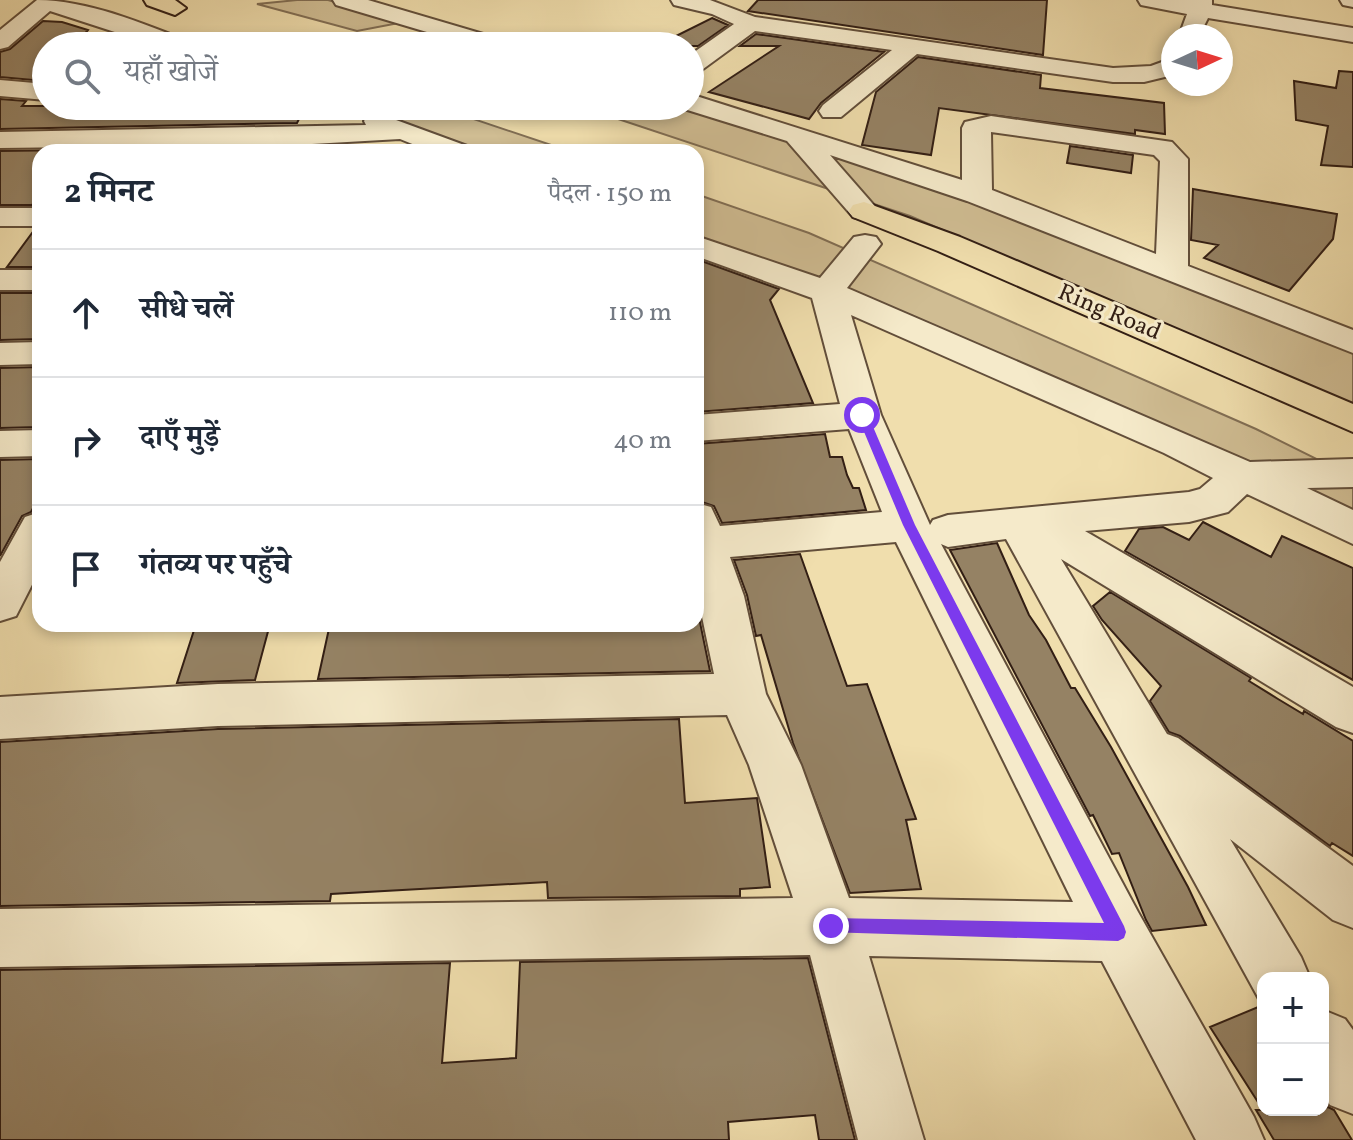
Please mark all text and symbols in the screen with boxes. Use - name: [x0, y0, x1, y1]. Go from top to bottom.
- north arrow: [1161, 24, 1233, 96]
- search box: [32, 32, 704, 120]
- text: यहाँ खोजें: [124, 52, 218, 94]
- icon: search: [60, 54, 104, 98]
- text: 2 मिनट: [64, 170, 153, 217]
- text: पैदल · 150 m: [548, 176, 672, 212]
- street label: Ring Road: [1052, 276, 1166, 350]
- text: सीधे चलें: [140, 289, 233, 331]
- icon: ahead: [64, 291, 108, 335]
- text: 110 m: [608, 295, 672, 331]
- route start: [844, 397, 880, 433]
- text: दाएँ मुड़ें: [140, 417, 219, 459]
- icon: right: [64, 419, 108, 463]
- text: 40 m: [613, 423, 672, 459]
- text: गंतव्य पर पहुँचे: [140, 545, 291, 587]
- icon: arrive: [64, 547, 108, 591]
- route end: [813, 908, 849, 944]
- map controls: [1257, 972, 1329, 1116]
- button: +: [1257, 972, 1329, 1044]
- button: −: [1257, 1044, 1329, 1116]

